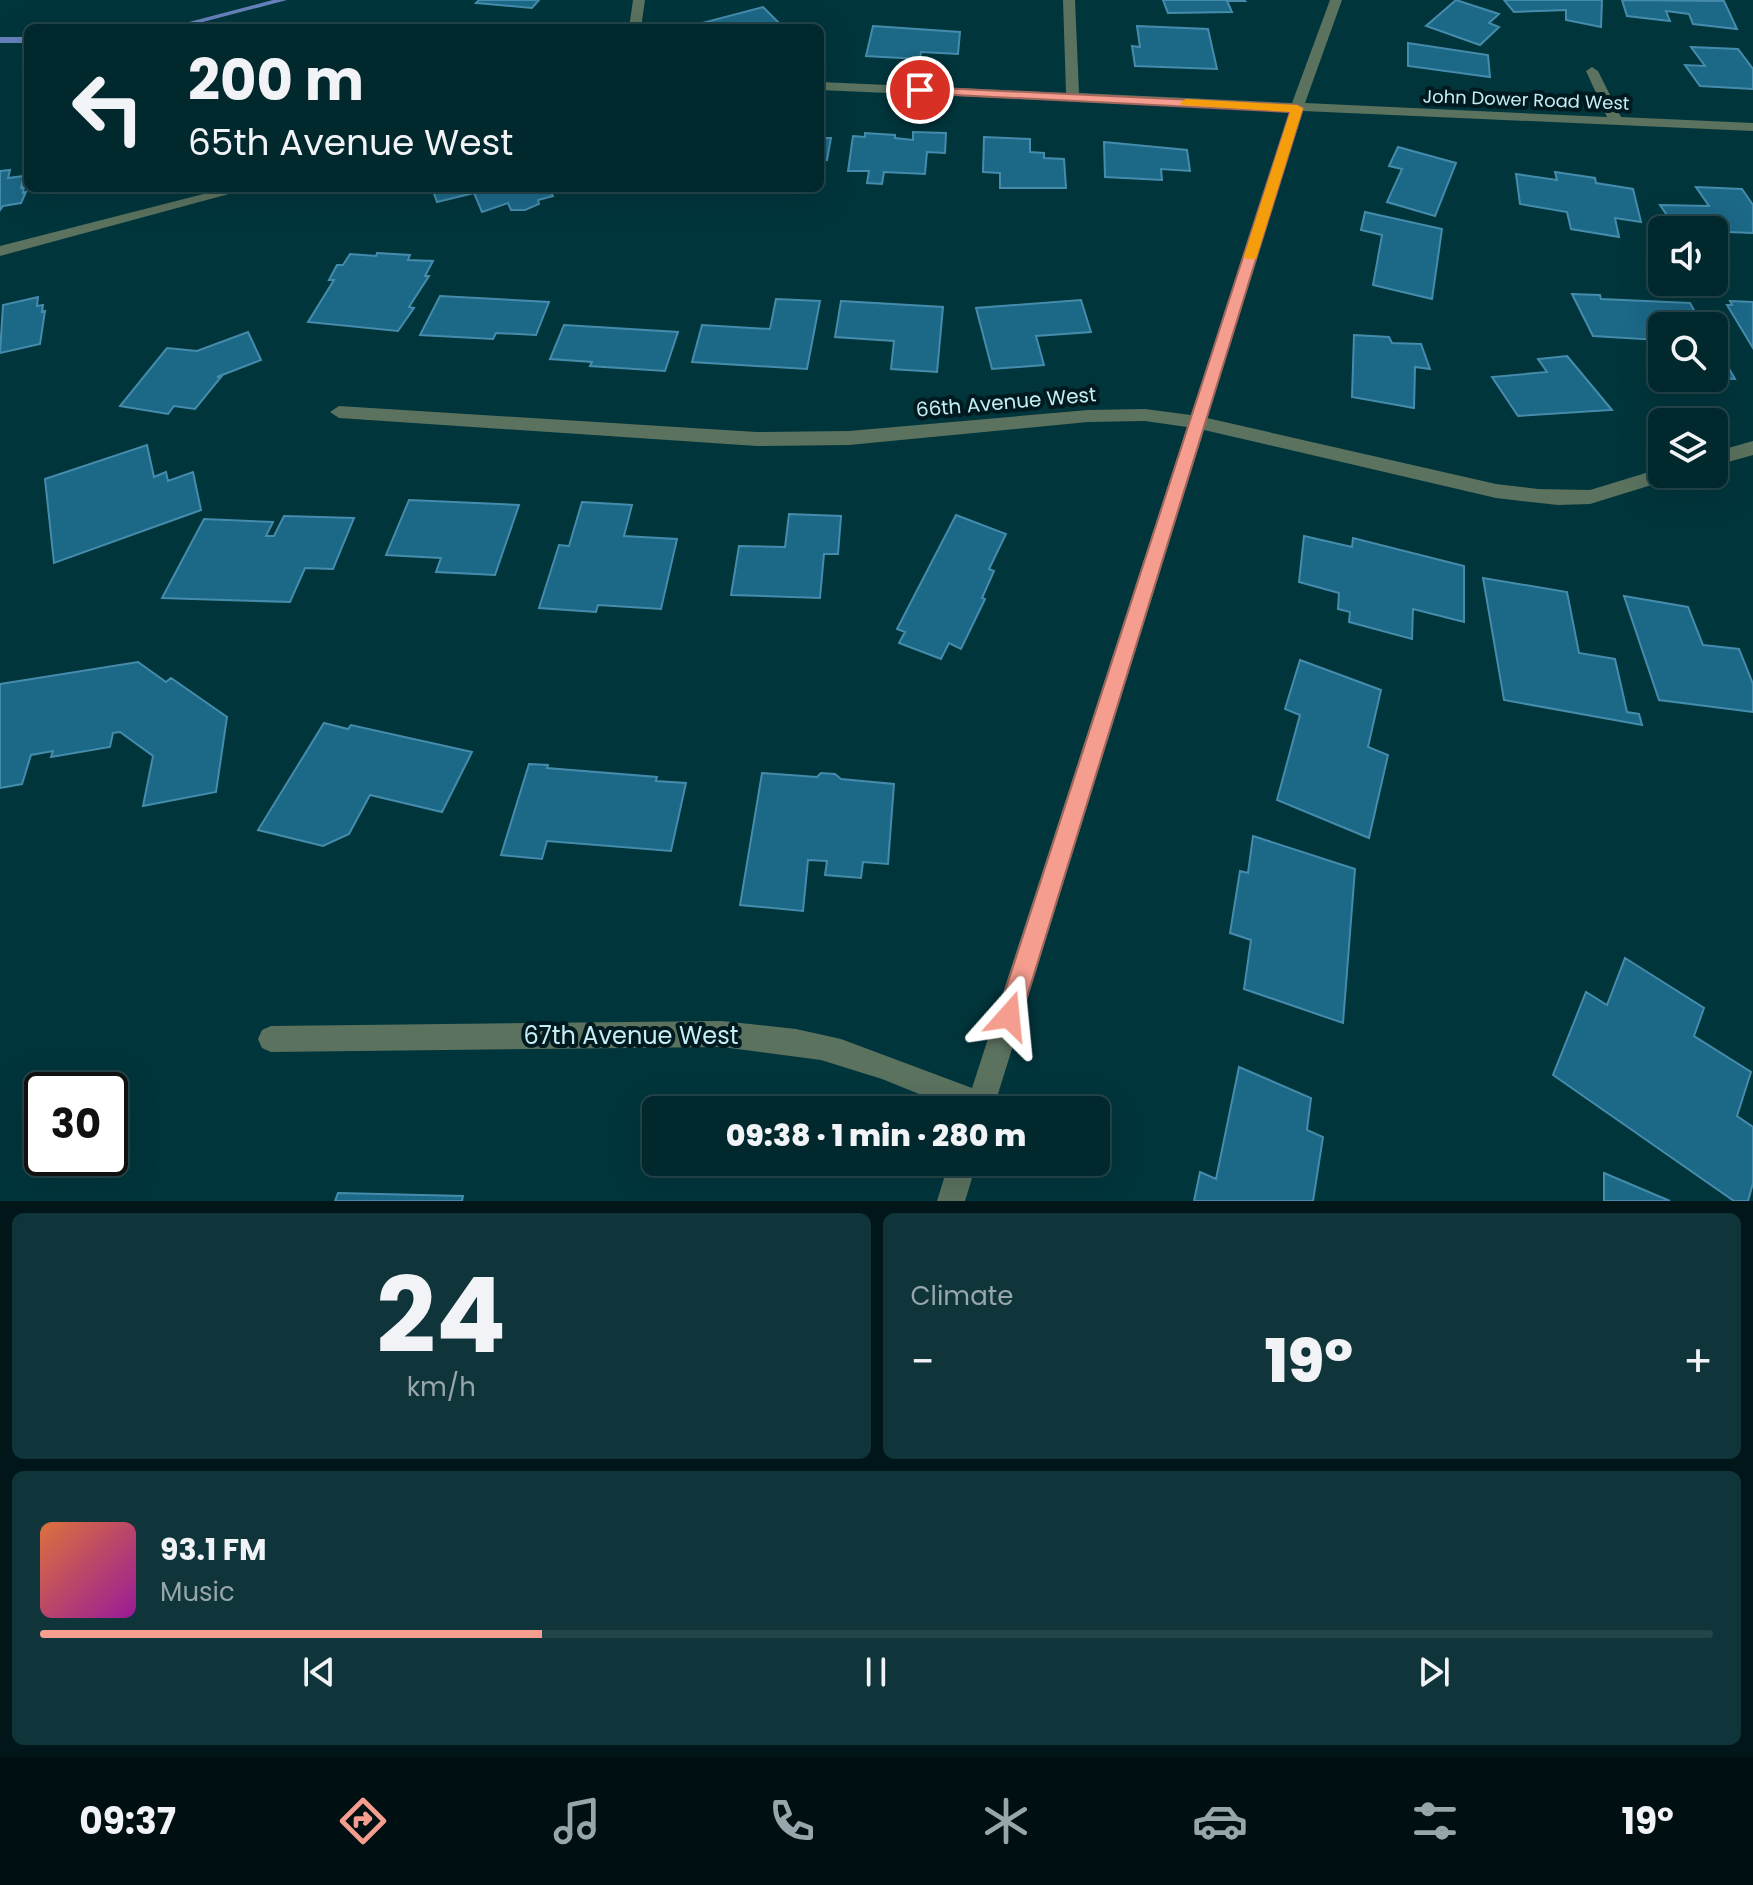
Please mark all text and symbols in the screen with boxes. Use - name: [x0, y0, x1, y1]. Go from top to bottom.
- text: 200 m: [188, 41, 364, 120]
- icon: left: [56, 56, 160, 160]
- pin: [886, 56, 954, 124]
- icon: arrive: [898, 68, 942, 112]
- street label: John Dower Road West: [1422, 83, 1630, 116]
- text: 65th Avenue West: [188, 117, 513, 168]
- map controls: [1648, 216, 1728, 488]
- button: sound: [1648, 216, 1728, 296]
- button: search: [1648, 312, 1728, 392]
- street label: 66th Avenue West: [915, 380, 1097, 424]
- button: layers: [1648, 408, 1728, 488]
- position arrow: [967, 974, 1051, 1058]
- street label: 67th Avenue West: [524, 1019, 738, 1052]
- speed limit sign: 30: [24, 1072, 128, 1176]
- text: 09:38 · 1 min · 280 m: [726, 1114, 1026, 1157]
- text: 24: [376, 1243, 506, 1388]
- text: Climate: [911, 1278, 1013, 1314]
- text: 19°: [1265, 1319, 1353, 1403]
- text: −: [911, 1331, 935, 1392]
- text: +: [1683, 1331, 1713, 1392]
- text: km/h: [407, 1369, 476, 1405]
- text: 93.1 FM: [160, 1528, 267, 1571]
- text: Music: [160, 1574, 235, 1610]
- icon: previous: [297, 1650, 341, 1694]
- icon: pause: [854, 1650, 898, 1694]
- icon: next: [1412, 1650, 1456, 1694]
- icon: directions: [335, 1793, 391, 1849]
- icon: music: [549, 1793, 605, 1849]
- icon: phone: [764, 1793, 820, 1849]
- icon: climate: [978, 1793, 1034, 1849]
- icon: car: [1192, 1793, 1248, 1849]
- icon: filters: [1407, 1793, 1463, 1849]
- text: 09:37: [79, 1796, 176, 1847]
- text: 19°: [1621, 1796, 1674, 1847]

